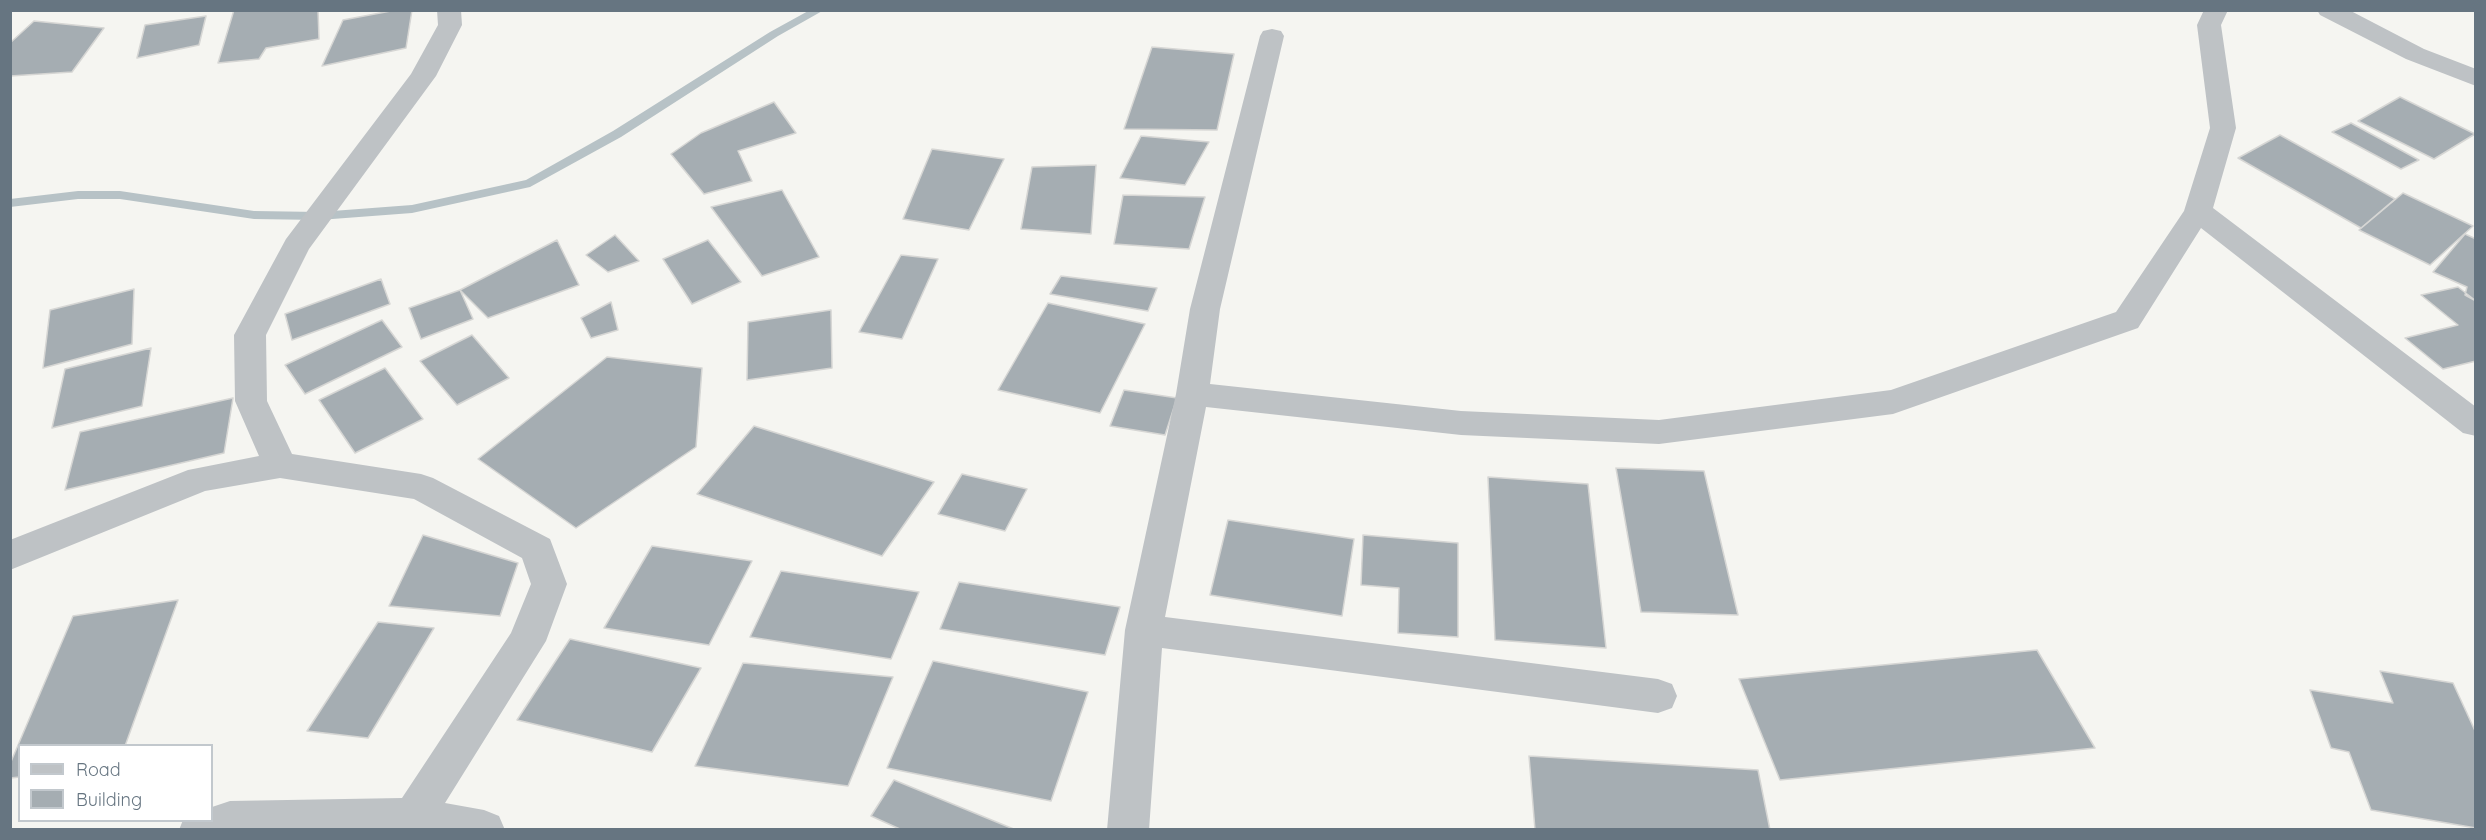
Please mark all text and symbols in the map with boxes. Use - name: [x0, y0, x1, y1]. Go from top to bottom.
- legend: [18, 744, 213, 822]
- text: Road: [76, 758, 121, 781]
- text: Building: [76, 788, 142, 811]

